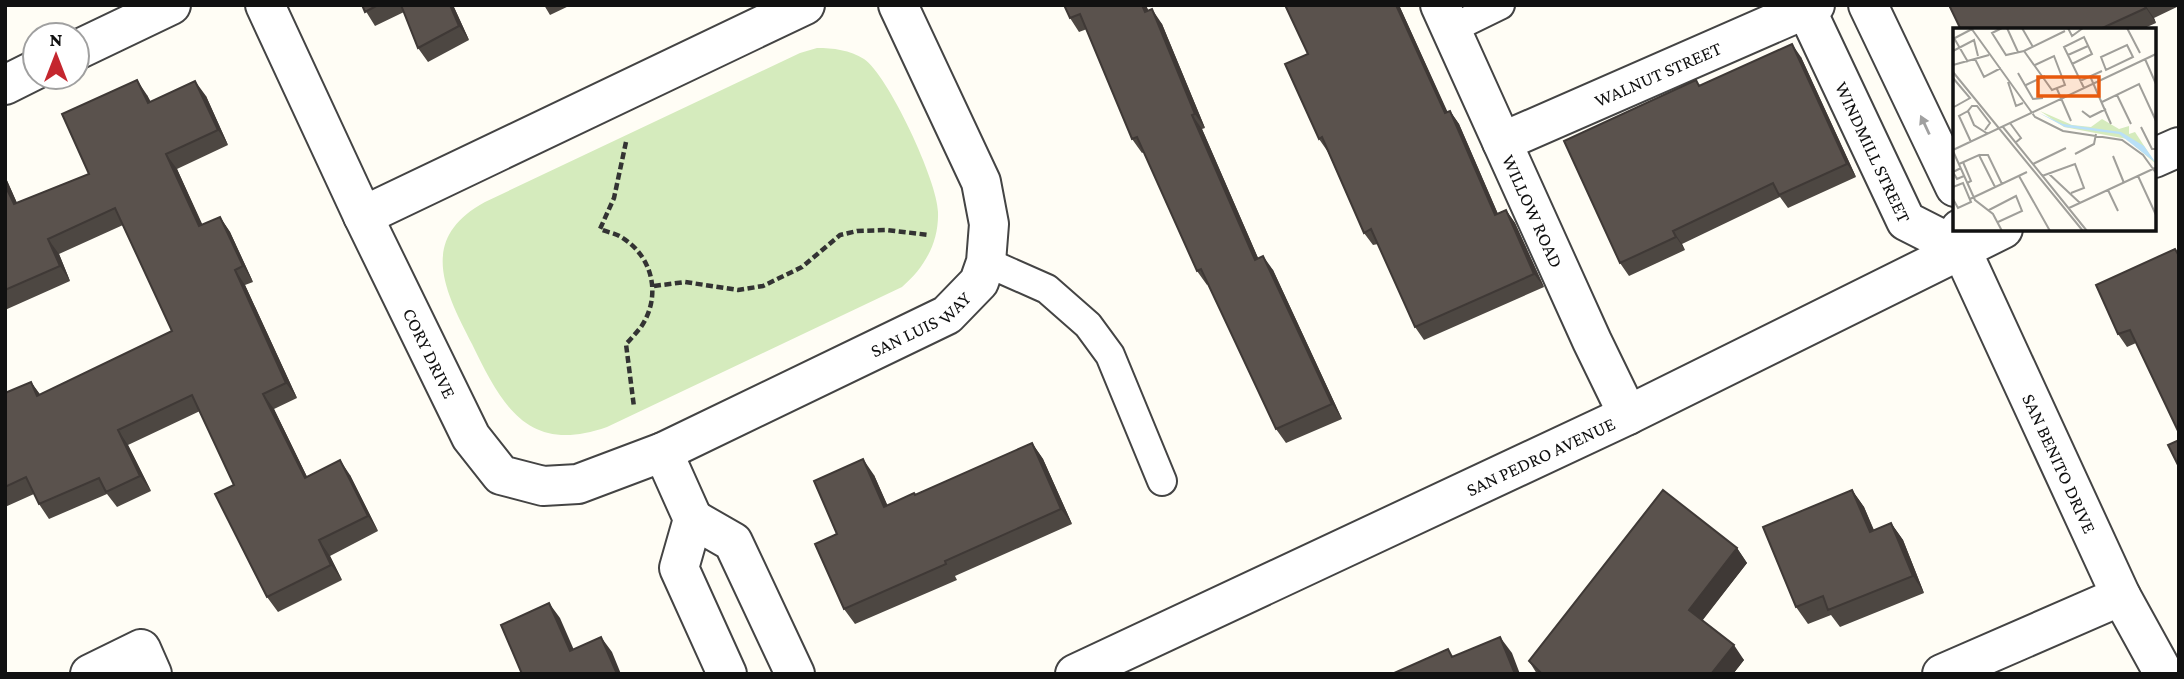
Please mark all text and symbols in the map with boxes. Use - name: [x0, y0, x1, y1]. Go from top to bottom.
- north arrow: [21, 21, 91, 91]
- inset map: [1953, 28, 2156, 231]
- text: N: [50, 29, 63, 50]
- street label: WALNUT STREET: [1591, 37, 1725, 111]
- street label: WINDMILL STREET: [1831, 78, 1915, 226]
- one-way arrow: [1920, 115, 1931, 135]
- street label: WILLOW ROAD: [1498, 151, 1567, 271]
- street label: SAN LUIS WAY: [867, 287, 975, 361]
- street label: CORY DRIVE: [399, 305, 460, 402]
- street label: SAN BENITO DRIVE: [2018, 390, 2101, 537]
- street label: SAN PEDRO AVENUE: [1463, 413, 1618, 500]

